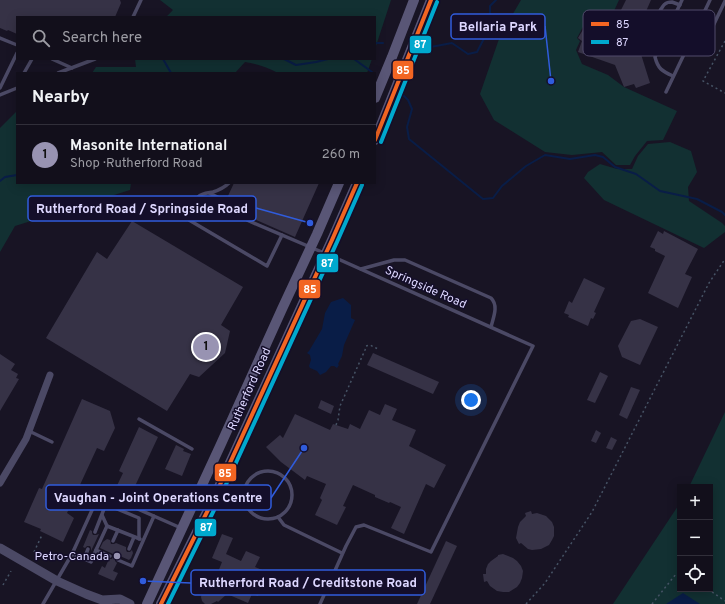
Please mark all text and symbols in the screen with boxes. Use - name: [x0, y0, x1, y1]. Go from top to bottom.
- legend: [583, 10, 715, 56]
- callout: Bellaria Park: [451, 14, 545, 39]
- search box: [16, 16, 376, 60]
- text: 85: [616, 18, 630, 32]
- text: Bellaria Park: [459, 20, 537, 36]
- icon: search: [30, 27, 52, 49]
- text: Search here: [62, 29, 142, 48]
- line badge: 87: [409, 35, 432, 54]
- text: 87: [616, 36, 629, 50]
- text: 87: [414, 38, 426, 52]
- line badge: 85: [392, 60, 414, 80]
- text: 85: [396, 64, 410, 78]
- text: Nearby: [32, 87, 89, 109]
- text: Masonite International: [70, 137, 227, 156]
- text: 1: [42, 147, 48, 163]
- text: 260 m: [322, 147, 360, 163]
- text: Shop · Rutherford Road: [70, 156, 203, 172]
- callout: Rutherford Road / Springside Road: [28, 196, 256, 221]
- text: Rutherford Road / Springside Road: [36, 202, 248, 218]
- line badge: 87: [316, 253, 339, 273]
- text: 87: [321, 257, 333, 271]
- street label: Springside Road: [382, 263, 469, 313]
- line badge: 85: [298, 279, 321, 299]
- text: 85: [303, 283, 317, 297]
- pin: 1: [193, 332, 219, 362]
- street label: Rutherford Road: [224, 345, 275, 433]
- your location: [461, 390, 481, 410]
- line badge: 85: [214, 463, 237, 482]
- text: 85: [218, 467, 232, 481]
- map controls: [677, 484, 713, 592]
- button: +: [677, 484, 713, 520]
- callout: Vaughan - Joint Operations Centre: [46, 485, 271, 510]
- text: Vaughan - Joint Operations Centre: [54, 491, 262, 507]
- line badge: 87: [194, 518, 217, 537]
- button: −: [677, 520, 713, 556]
- text: 87: [200, 521, 212, 535]
- place label: Petro-Canada: [34, 549, 109, 565]
- marker: Petro-Canada: [112, 551, 122, 561]
- button: locate: [677, 556, 713, 592]
- callout: Rutherford Road / Creditstone Road: [191, 570, 425, 595]
- text: Rutherford Road / Creditstone Road: [199, 576, 417, 592]

